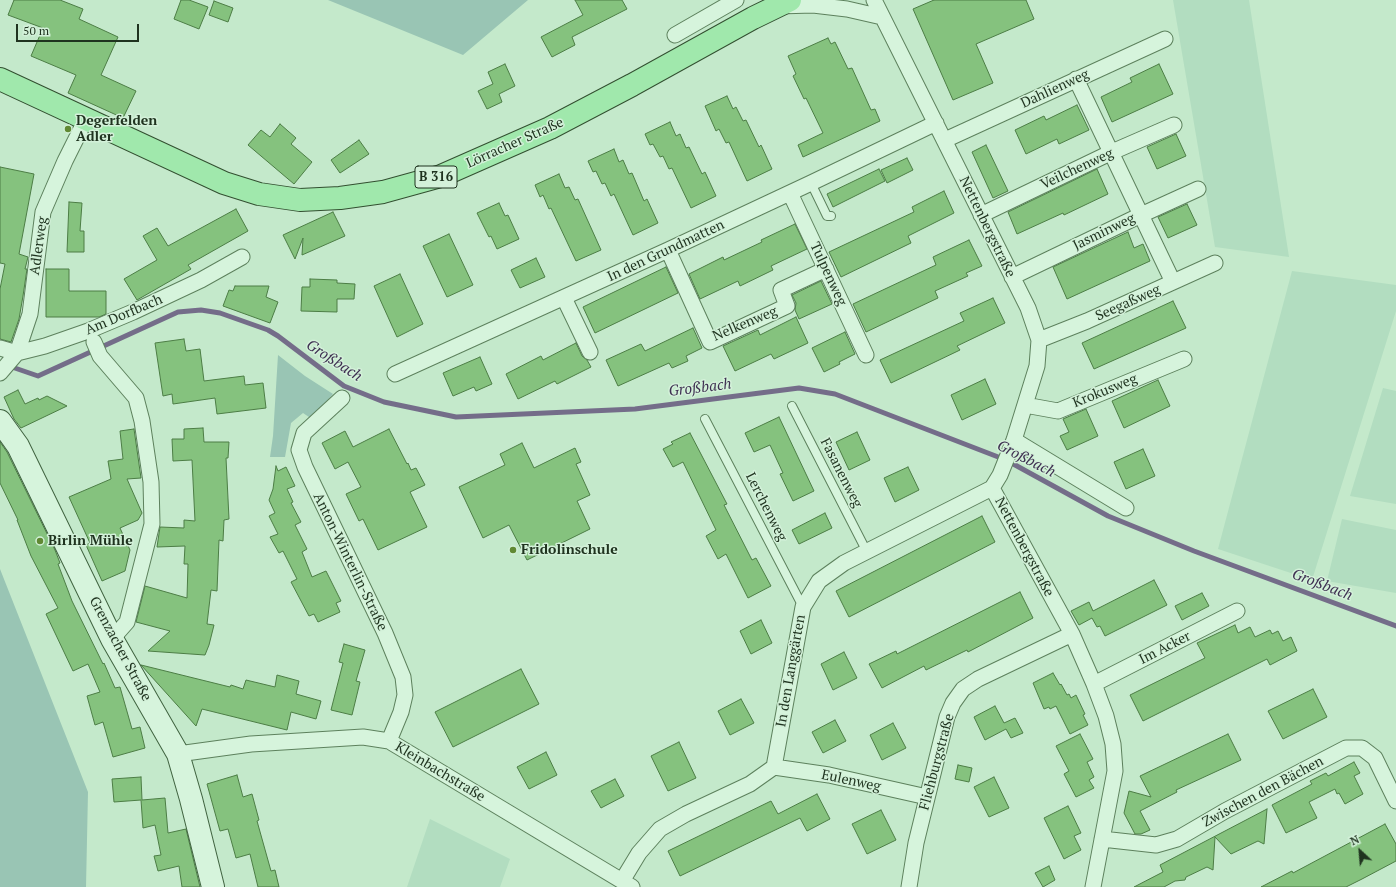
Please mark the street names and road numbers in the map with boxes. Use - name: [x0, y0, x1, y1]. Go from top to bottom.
- street label: Dahlienweg: [1018, 66, 1092, 112]
- street label: Lörracher Straße: [464, 114, 566, 172]
- street label: Veilchenweg: [1038, 145, 1116, 193]
- road number: B 316: [415, 166, 457, 188]
- street label: Nettenbergstraße: [955, 174, 1019, 280]
- street label: Jasminweg: [1070, 210, 1138, 254]
- street label: Adlerweg: [27, 216, 51, 276]
- street label: In den Grundmatten: [605, 217, 727, 285]
- street label: Tulpenweg: [806, 240, 850, 308]
- street label: Seegaßweg: [1093, 281, 1163, 325]
- street label: Am Dorfbach: [83, 291, 165, 339]
- street label: Nelkenweg: [710, 303, 780, 345]
- street label: Krokusweg: [1070, 370, 1140, 412]
- street label: Fasanenweg: [816, 435, 866, 511]
- street label: Lerchenweg: [742, 470, 790, 544]
- street label: Anton-Winterlin-Straße: [309, 490, 391, 634]
- street label: Nettenbergstraße: [991, 494, 1057, 600]
- street label: Grenzacher Straße: [85, 594, 155, 704]
- street label: In den Langgärten: [773, 613, 809, 729]
- street label: Im Acker: [1136, 628, 1194, 668]
- street label: Fliehburgstraße: [916, 712, 958, 812]
- street label: Kleinbachstraße: [392, 739, 488, 805]
- street label: Zwischen den Bächen: [1200, 753, 1326, 831]
- street label: Eulenweg: [820, 767, 882, 795]

